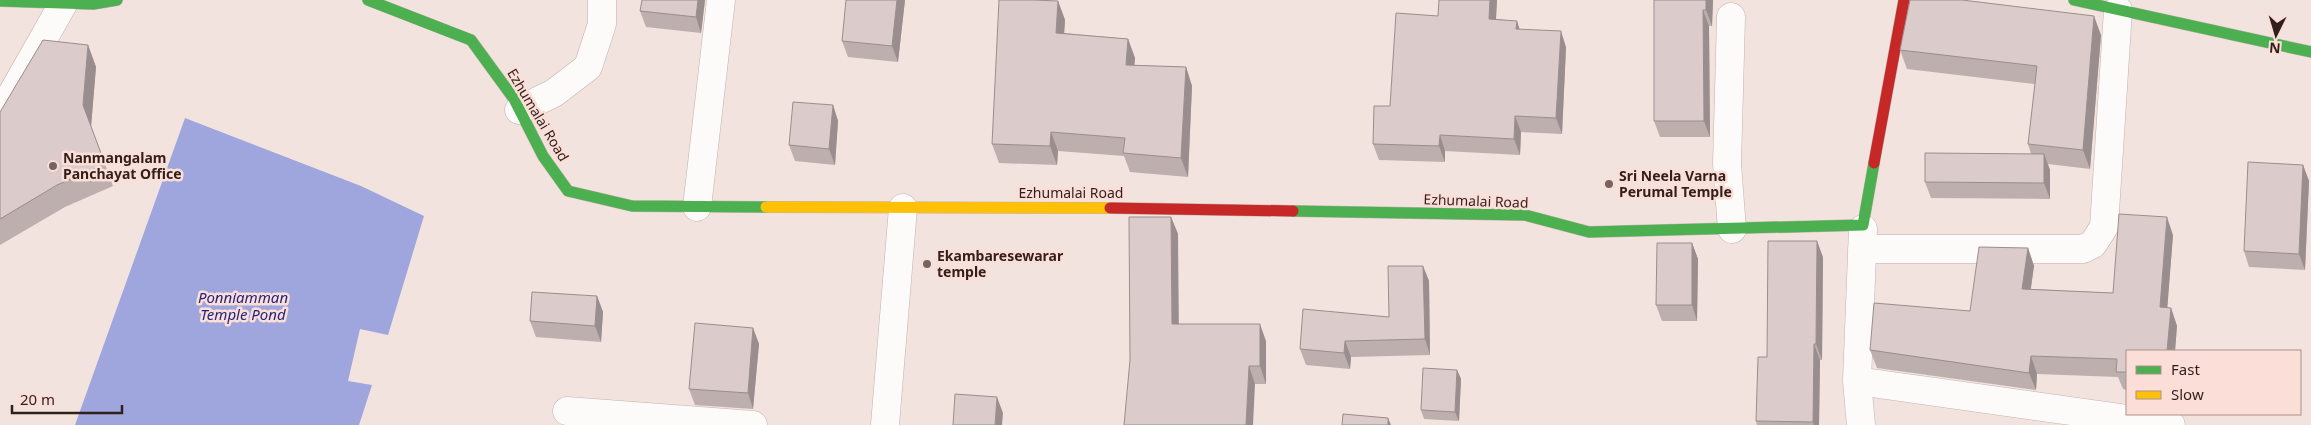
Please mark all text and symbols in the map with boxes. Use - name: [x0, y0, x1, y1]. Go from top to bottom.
- north arrow: [2251, 10, 2301, 60]
- text: N: [2268, 38, 2281, 58]
- street label: Ezhumalai Road: [503, 65, 574, 165]
- place label: Nanmangalam Panchayat Office: [63, 148, 182, 183]
- marker: Nanmangalam Panchayat Office: [47, 160, 59, 172]
- place label: Sri Neela Varna Perumal Temple: [1619, 166, 1732, 201]
- marker: Sri Neela Varna Perumal Temple: [1603, 178, 1615, 190]
- street label: Ezhumalai Road: [1019, 183, 1123, 202]
- street label: Ezhumalai Road: [1423, 189, 1529, 212]
- place label: Ekambaresewarar temple: [937, 246, 1064, 281]
- marker: Ekambaresewarar temple: [921, 258, 933, 270]
- water label: Ponniamman Temple Pond: [198, 287, 288, 324]
- legend: [2126, 350, 2301, 415]
- text: Fast: [2171, 359, 2200, 379]
- scale bar: [12, 382, 122, 414]
- text: Slow: [2171, 384, 2204, 404]
- text: 20 m: [20, 389, 55, 409]

